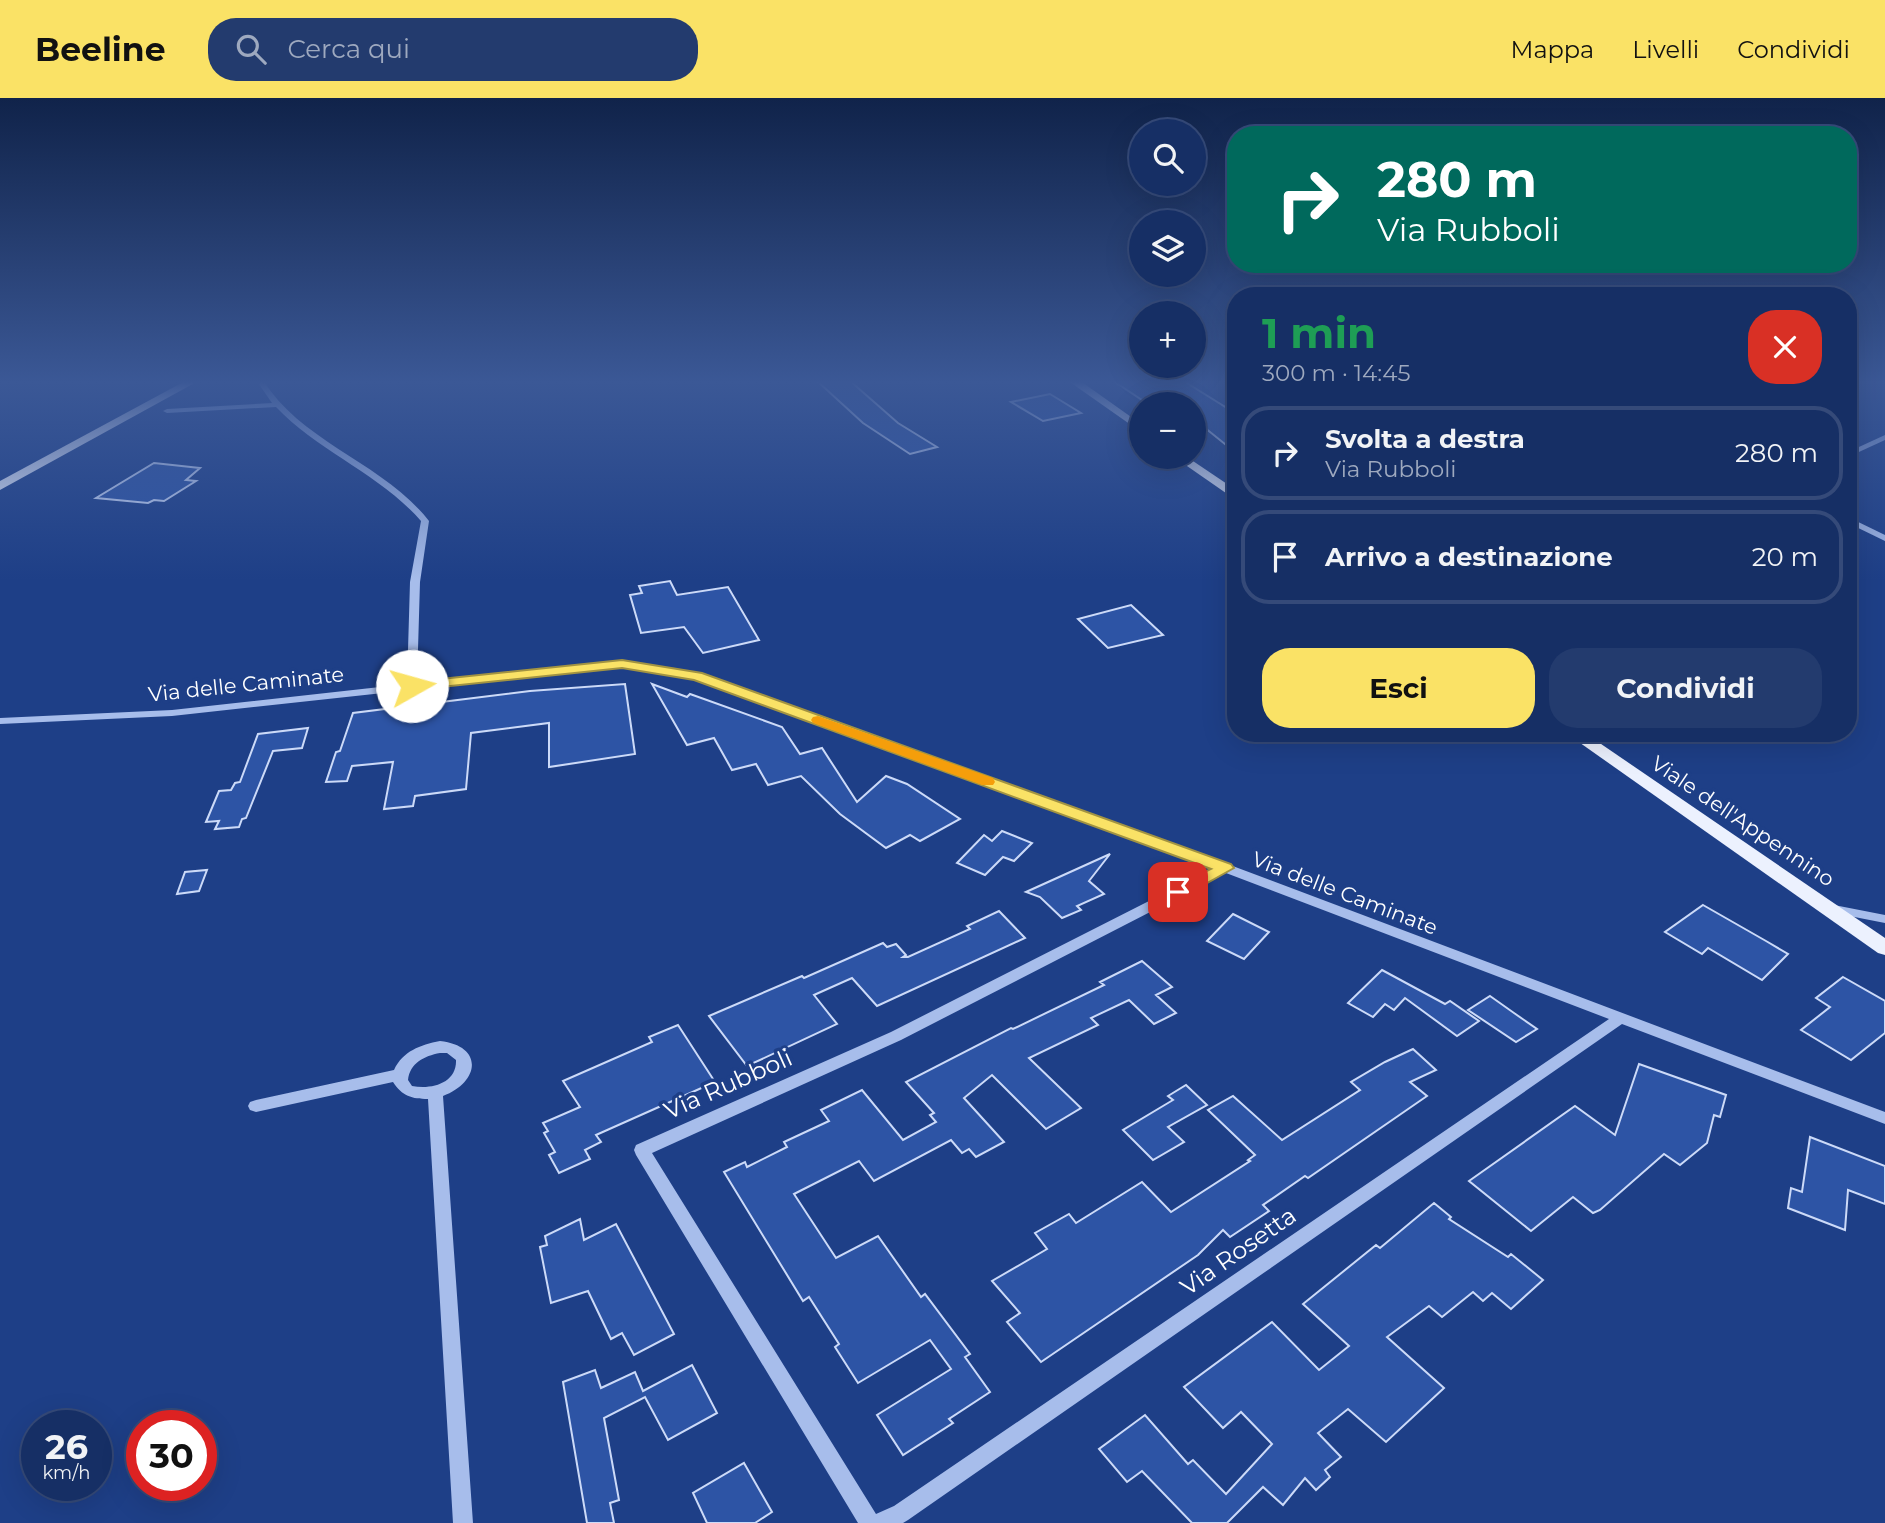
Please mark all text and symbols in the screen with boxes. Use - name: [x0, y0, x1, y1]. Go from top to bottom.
- search box: [208, 18, 698, 81]
- text: Beeline: [35, 29, 166, 69]
- icon: search: [232, 30, 270, 68]
- text: Cerca qui: [288, 33, 410, 65]
- text: Mappa: [1511, 35, 1594, 64]
- text: Livelli: [1632, 35, 1699, 64]
- text: Condividi: [1737, 35, 1850, 64]
- map controls: [1129, 119, 1206, 469]
- button: search: [1129, 119, 1206, 196]
- text: 280 m: [1377, 150, 1537, 209]
- icon: right: [1262, 154, 1353, 245]
- button: layers: [1129, 210, 1206, 287]
- text: Via Rubboli: [1377, 210, 1560, 249]
- button: +: [1129, 301, 1206, 378]
- text: 1 min: [1262, 307, 1376, 359]
- button: close: [1748, 310, 1822, 384]
- text: 300 m · 14:45: [1262, 359, 1410, 387]
- button: −: [1129, 392, 1206, 469]
- text: Svolta a destra: [1325, 423, 1525, 455]
- icon: right: [1266, 434, 1304, 472]
- text: 280 m: [1735, 437, 1818, 469]
- text: Via Rubboli: [1325, 455, 1457, 483]
- icon: arrive: [1266, 538, 1304, 576]
- text: Arrivo a destinazione: [1325, 541, 1613, 573]
- text: 20 m: [1752, 541, 1818, 573]
- button: Esci: [1262, 648, 1535, 728]
- button: Condividi: [1549, 648, 1822, 728]
- position arrow: [375, 649, 449, 723]
- street label: Via delle Caminate: [147, 661, 345, 707]
- street label: Viale dell'Appennino: [1647, 750, 1839, 892]
- street label: Via delle Caminate: [1249, 846, 1441, 940]
- pin: [1148, 862, 1208, 922]
- icon: arrive: [1159, 873, 1197, 911]
- street label: Via Rubboli: [659, 1043, 797, 1125]
- street label: Via Rosetta: [1175, 1200, 1301, 1302]
- speed limit sign: 30: [126, 1410, 217, 1501]
- text: 26: [45, 1425, 88, 1468]
- text: km/h: [42, 1462, 91, 1484]

